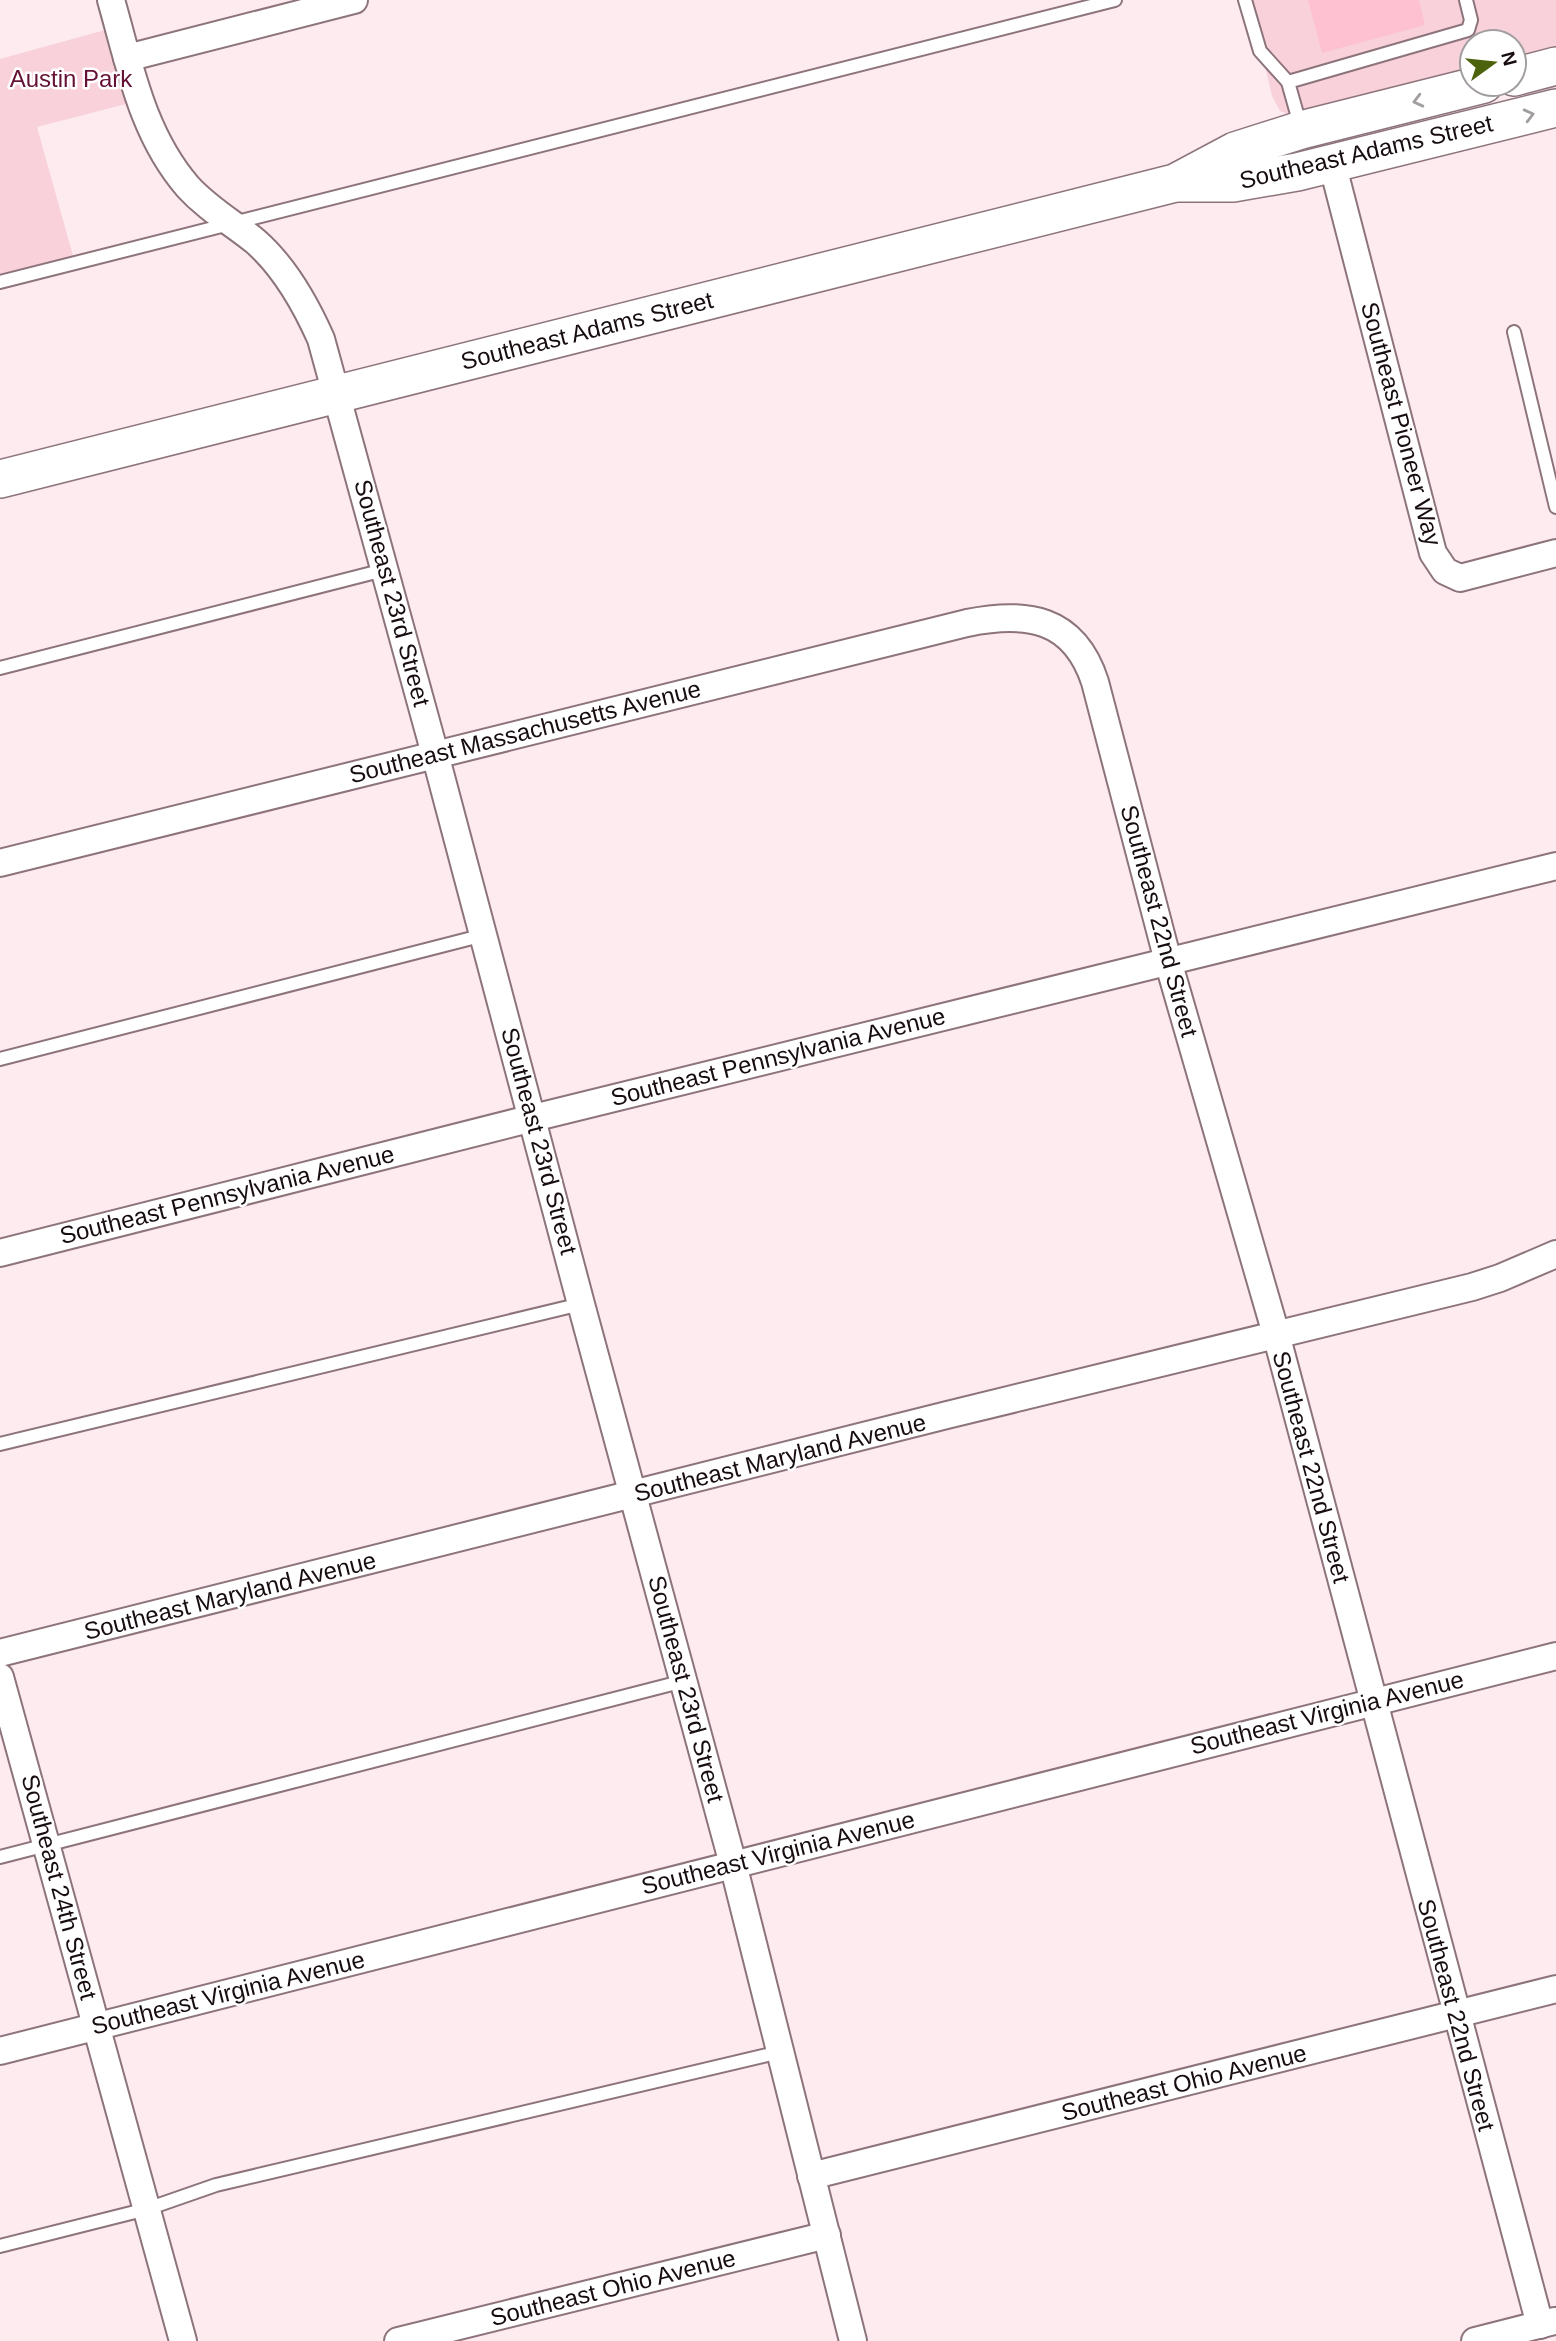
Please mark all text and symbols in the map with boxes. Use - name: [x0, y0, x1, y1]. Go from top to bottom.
- north arrow: [1458, 28, 1528, 98]
- text: N: [1497, 49, 1521, 68]
- park label: Austin Park: [10, 65, 133, 92]
- one-way arrow: [1412, 93, 1424, 107]
- street label: Southeast Adams Street: [1237, 109, 1495, 194]
- one-way arrow: [1523, 109, 1535, 123]
- street label: Southeast Adams Street: [458, 286, 716, 375]
- street label: Southeast Pioneer Way: [1356, 299, 1447, 549]
- street label: Southeast 23rd Street: [349, 477, 436, 709]
- street label: Southeast Massachusetts Avenue: [346, 675, 703, 788]
- street label: Southeast 22nd Street: [1116, 802, 1204, 1040]
- street label: Southeast Pennsylvania Avenue: [608, 1002, 948, 1111]
- street label: Southeast 23rd Street: [496, 1025, 583, 1257]
- street label: Southeast Pennsylvania Avenue: [57, 1140, 397, 1249]
- street label: Southeast 22nd Street: [1268, 1348, 1356, 1586]
- street label: Southeast Maryland Avenue: [631, 1408, 929, 1507]
- street label: Southeast Maryland Avenue: [81, 1546, 379, 1645]
- street label: Southeast 23rd Street: [643, 1573, 730, 1805]
- street label: Southeast Virginia Avenue: [1187, 1665, 1466, 1760]
- street label: Southeast 24th Street: [16, 1771, 103, 2003]
- street label: Southeast Virginia Avenue: [638, 1805, 917, 1900]
- street label: Southeast 22nd Street: [1413, 1896, 1501, 2134]
- street label: Southeast Virginia Avenue: [88, 1945, 367, 2040]
- street label: Southeast Ohio Avenue: [1058, 2039, 1309, 2126]
- street label: Southeast Ohio Avenue: [487, 2244, 738, 2331]

